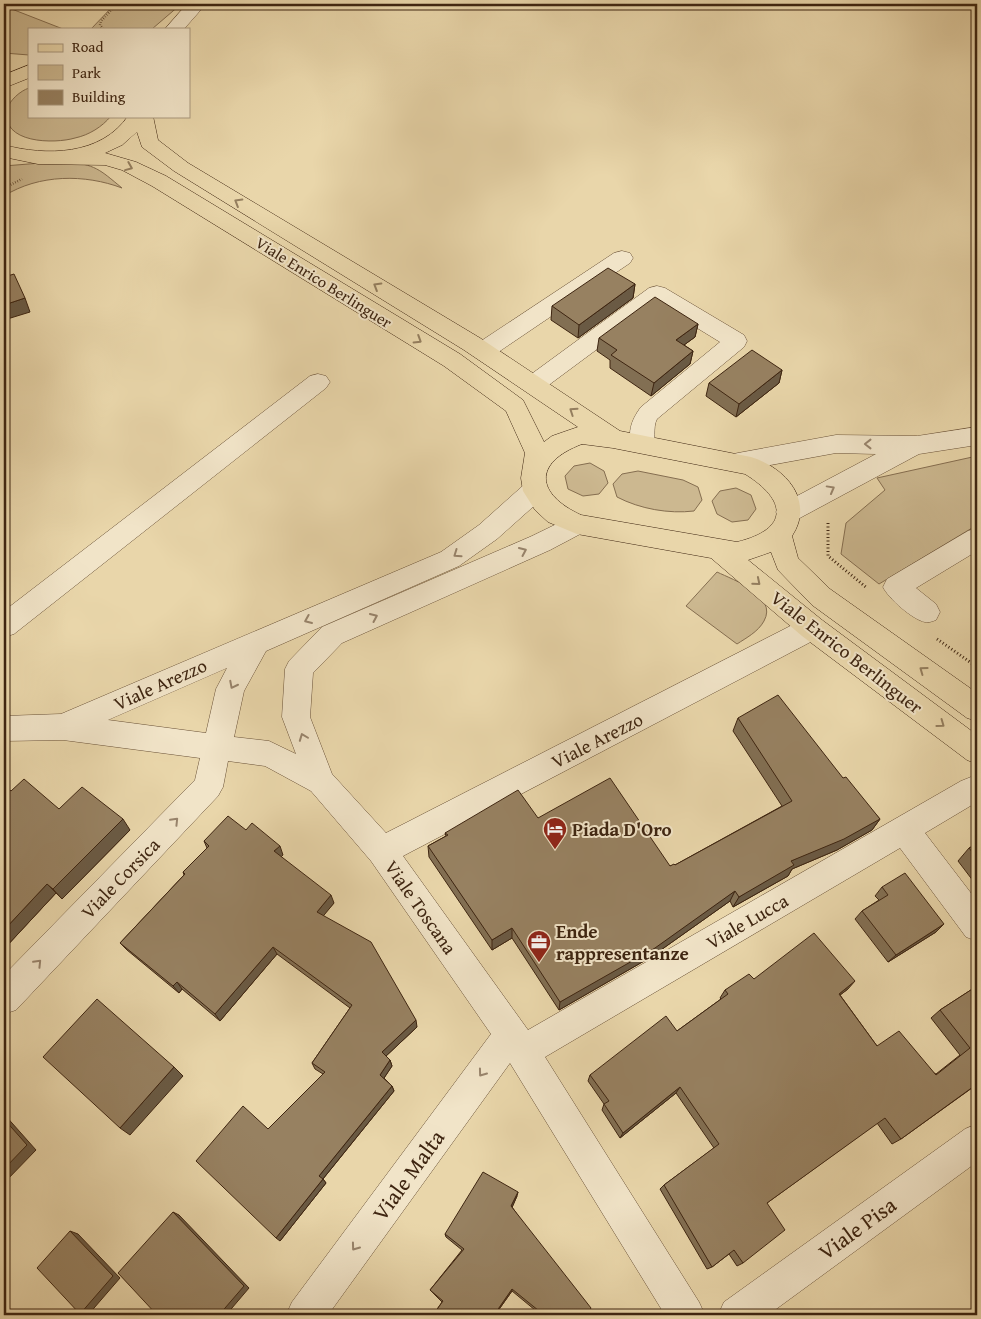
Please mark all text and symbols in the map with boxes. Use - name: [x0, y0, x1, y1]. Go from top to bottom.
- legend: [28, 28, 190, 118]
- text: Road: [72, 36, 103, 57]
- text: Park: [72, 62, 101, 83]
- text: Building: [72, 86, 126, 107]
- one-way arrow: [124, 161, 133, 171]
- one-way arrow: [235, 199, 244, 209]
- street label: Viale Enrico Berlinguer: [251, 230, 397, 334]
- one-way arrow: [374, 283, 383, 293]
- one-way arrow: [413, 334, 422, 343]
- one-way arrow: [569, 408, 579, 417]
- one-way arrow: [864, 439, 872, 449]
- one-way arrow: [826, 485, 835, 495]
- one-way arrow: [518, 547, 527, 558]
- one-way arrow: [453, 548, 463, 557]
- one-way arrow: [752, 577, 761, 586]
- street label: Viale Enrico Berlinguer: [765, 584, 929, 720]
- one-way arrow: [369, 612, 378, 623]
- one-way arrow: [304, 614, 313, 624]
- street label: Viale Arezzo: [109, 651, 211, 717]
- one-way arrow: [919, 667, 929, 676]
- one-way arrow: [229, 679, 239, 688]
- street label: Viale Arezzo: [546, 705, 648, 775]
- one-way arrow: [936, 718, 945, 727]
- one-way arrow: [299, 733, 310, 742]
- place label: Piada D'Oro: [572, 815, 672, 843]
- hotel icon: Piada D'Oro: [542, 816, 568, 850]
- one-way arrow: [169, 818, 178, 827]
- street label: Viale Corsica: [74, 831, 166, 925]
- street label: Viale Toscana: [378, 854, 464, 960]
- street label: Viale Lucca: [701, 886, 793, 956]
- place label: Ende rappresentanze: [556, 917, 689, 967]
- office icon: Ende rappresentanze: [526, 929, 552, 963]
- one-way arrow: [32, 960, 41, 969]
- one-way arrow: [479, 1068, 488, 1077]
- street label: Viale Malta: [364, 1123, 452, 1227]
- street label: Viale Pisa: [811, 1188, 903, 1267]
- one-way arrow: [352, 1241, 361, 1251]

